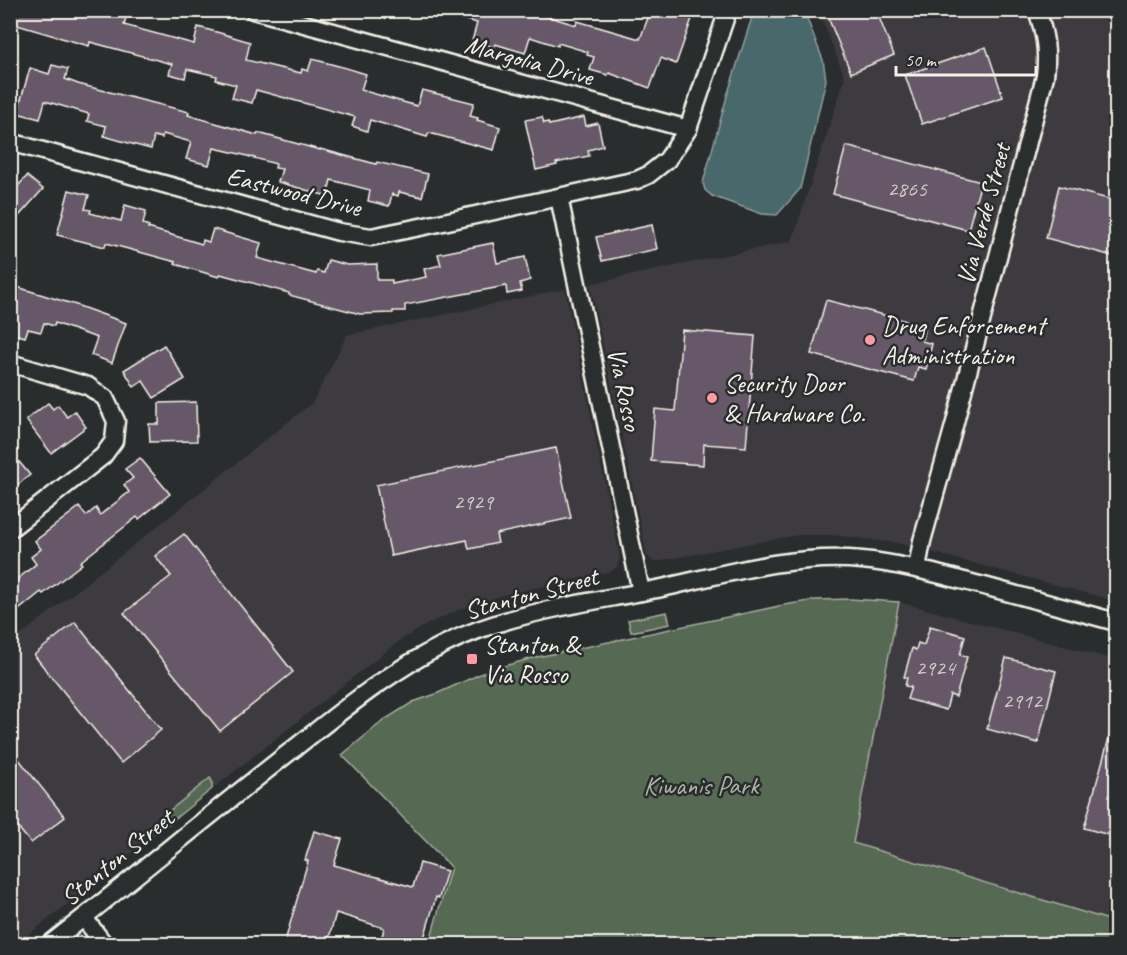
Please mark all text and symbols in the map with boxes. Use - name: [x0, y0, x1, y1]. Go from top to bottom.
- street label: Margolia Drive: [461, 28, 598, 94]
- scale bar: [896, 39, 1036, 77]
- text: 50 m: [905, 49, 938, 71]
- street label: Via Verde Street: [949, 138, 1019, 288]
- street label: Eastwood Drive: [223, 159, 366, 224]
- house number: 2865: [887, 175, 928, 203]
- place label: Drug Enforcement Administration: [882, 309, 1048, 372]
- marker: Drug Enforcement Administration: [863, 333, 877, 347]
- street label: Via Rosso: [600, 345, 650, 435]
- place label: Security Door & Hardware Co.: [724, 367, 866, 430]
- marker: Security Door & Hardware Co.: [705, 391, 719, 405]
- house number: 2929: [453, 488, 495, 516]
- street label: Stanton Street: [461, 559, 604, 627]
- place label: Stanton & Via Rosso: [484, 628, 583, 691]
- marker: Stanton & Via Rosso: [465, 652, 479, 666]
- house number: 2924: [915, 654, 957, 682]
- house number: 2912: [1002, 687, 1044, 715]
- park label: Kiwanis Park: [644, 769, 760, 802]
- street label: Stanton Street: [54, 800, 183, 913]

